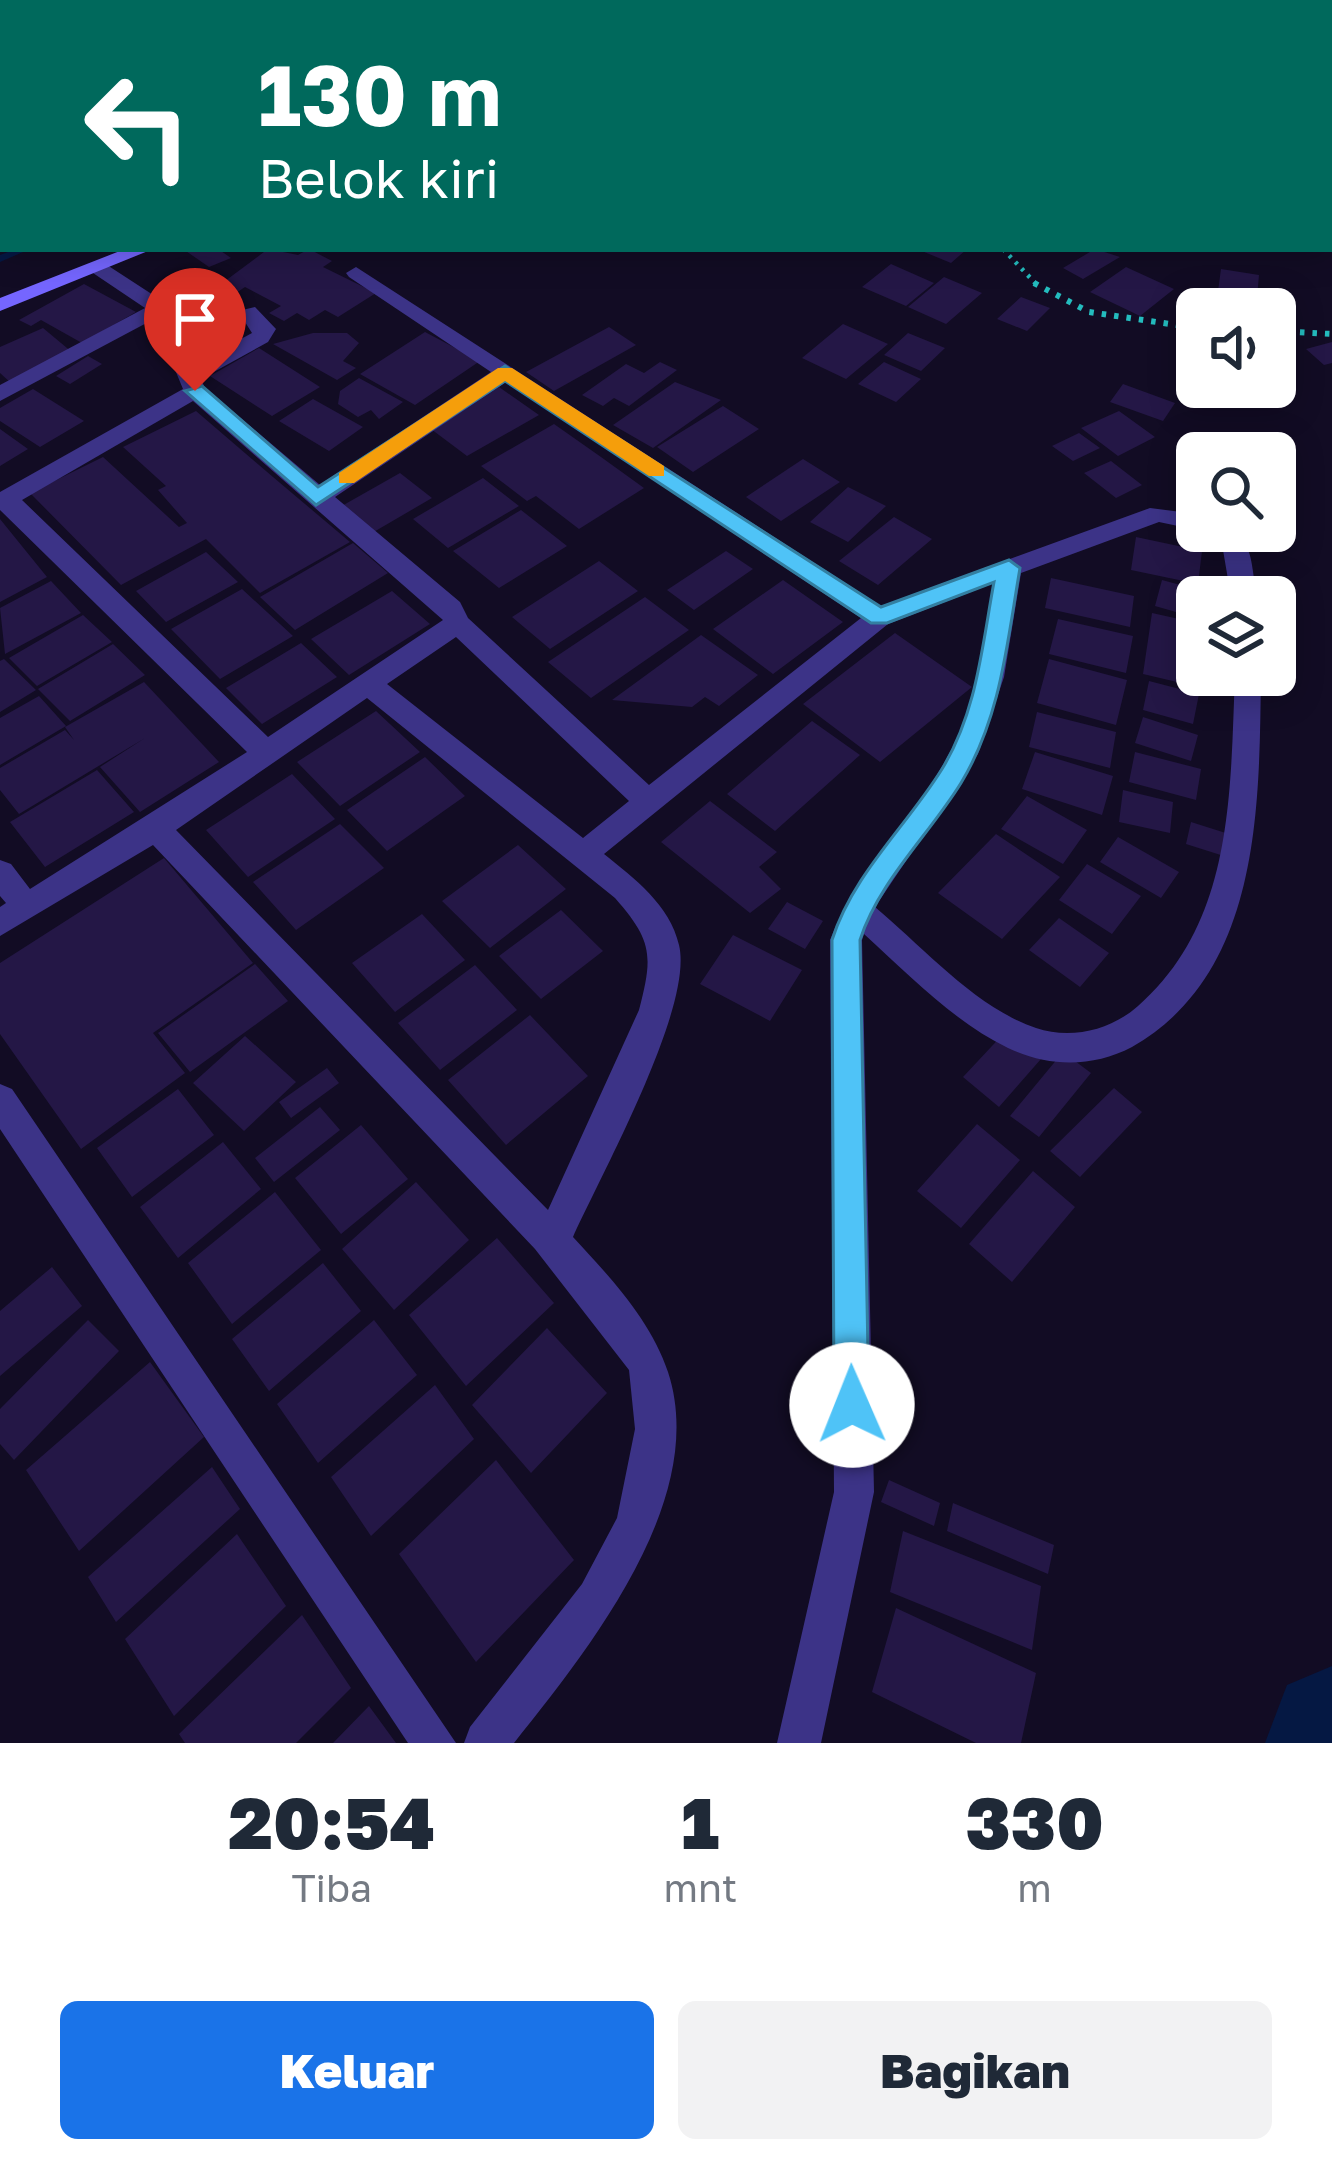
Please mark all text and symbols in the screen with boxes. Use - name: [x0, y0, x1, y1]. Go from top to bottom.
- text: 130 m: [258, 44, 502, 144]
- icon: left: [60, 48, 216, 204]
- text: Belok kiri: [258, 145, 499, 210]
- pin: [144, 268, 246, 391]
- icon: arrive: [162, 286, 228, 352]
- map controls: [1176, 288, 1296, 696]
- button: sound: [1176, 288, 1296, 408]
- button: search: [1176, 432, 1296, 552]
- button: layers: [1176, 576, 1296, 696]
- position arrow: [789, 1342, 915, 1468]
- text: 20:54: [228, 1778, 435, 1865]
- text: 1: [681, 1778, 719, 1865]
- text: 330: [965, 1778, 1104, 1865]
- text: Tiba: [291, 1864, 372, 1911]
- text: mnt: [664, 1864, 737, 1911]
- text: m: [1017, 1864, 1052, 1911]
- button: Keluar: [60, 2001, 654, 2139]
- button: Bagikan: [678, 2001, 1272, 2139]

